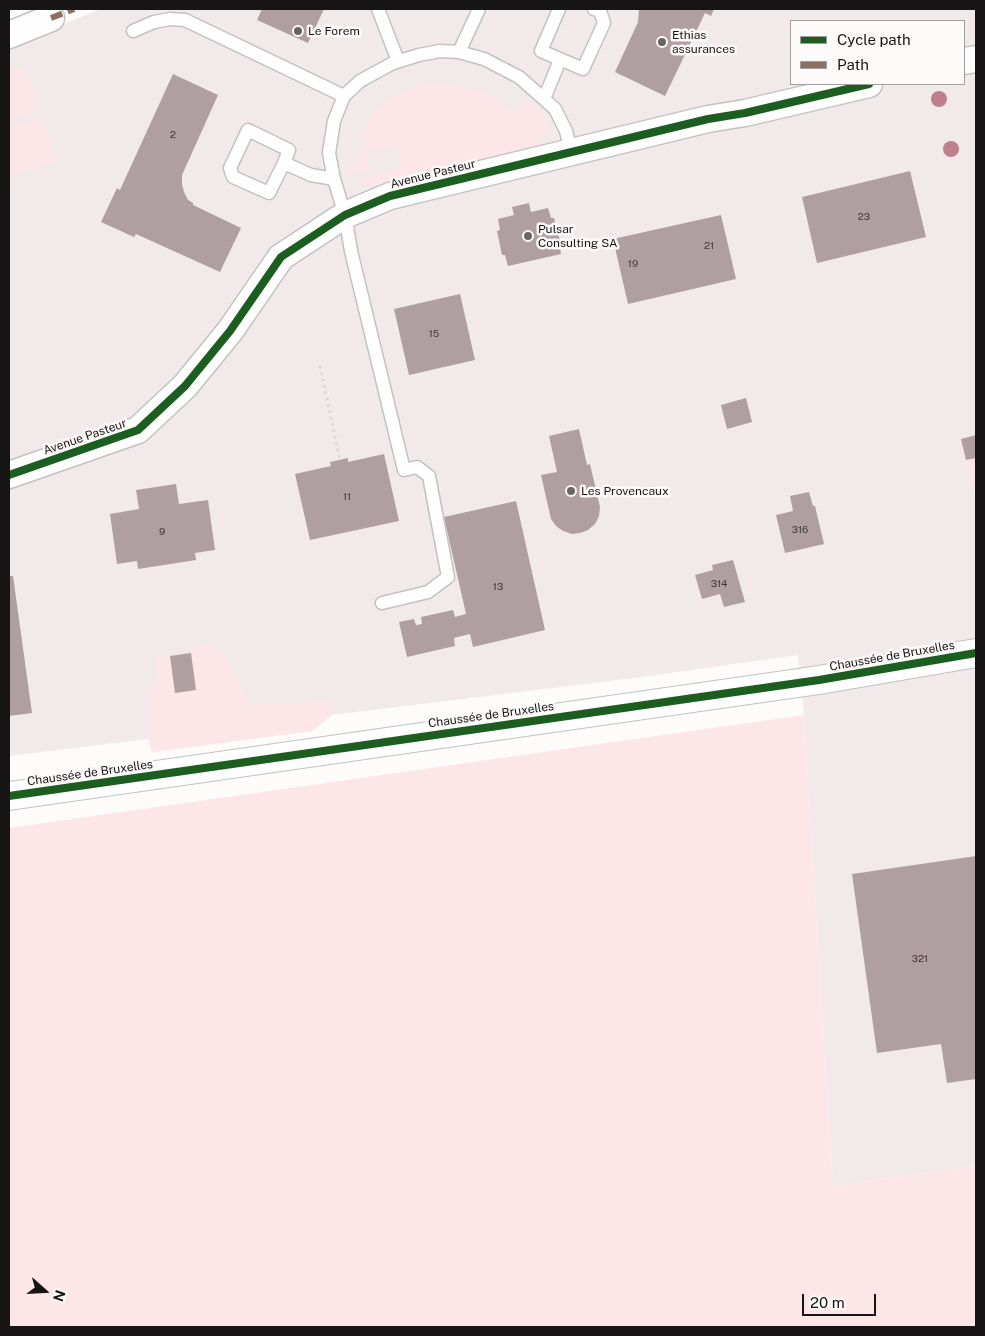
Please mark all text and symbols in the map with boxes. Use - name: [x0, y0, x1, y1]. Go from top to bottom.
- legend: [790, 20, 965, 85]
- place label: Le Forem: [308, 24, 360, 38]
- marker: Le Forem: [292, 25, 304, 37]
- place label: Ethias assurances: [672, 28, 735, 56]
- text: Cycle path: [837, 31, 911, 48]
- marker: Ethias assurances: [656, 36, 668, 48]
- text: Path: [837, 56, 869, 73]
- house number: 2: [170, 129, 176, 141]
- street label: Avenue Pasteur: [389, 156, 477, 192]
- house number: 23: [858, 211, 870, 223]
- place label: Pulsar Consulting SA: [538, 222, 618, 250]
- marker: Pulsar Consulting SA: [522, 230, 534, 242]
- house number: 21: [704, 240, 714, 252]
- house number: 19: [628, 258, 638, 270]
- house number: 15: [429, 328, 439, 340]
- street label: Avenue Pasteur: [41, 416, 129, 458]
- place label: Les Provencaux: [581, 484, 669, 498]
- marker: Les Provencaux: [565, 485, 577, 497]
- house number: 11: [343, 491, 351, 503]
- house number: 316: [792, 524, 808, 536]
- house number: 9: [159, 526, 165, 538]
- house number: 314: [711, 578, 727, 590]
- house number: 13: [493, 581, 503, 593]
- street label: Chaussée de Bruxelles: [828, 638, 956, 674]
- street label: Chaussée de Bruxelles: [427, 699, 555, 731]
- street label: Chaussée de Bruxelles: [26, 757, 154, 789]
- house number: 321: [912, 953, 928, 965]
- north arrow: [20, 1266, 70, 1316]
- scale bar: [805, 1284, 879, 1316]
- text: N: [50, 1288, 69, 1304]
- text: 20 m: [810, 1294, 845, 1311]

